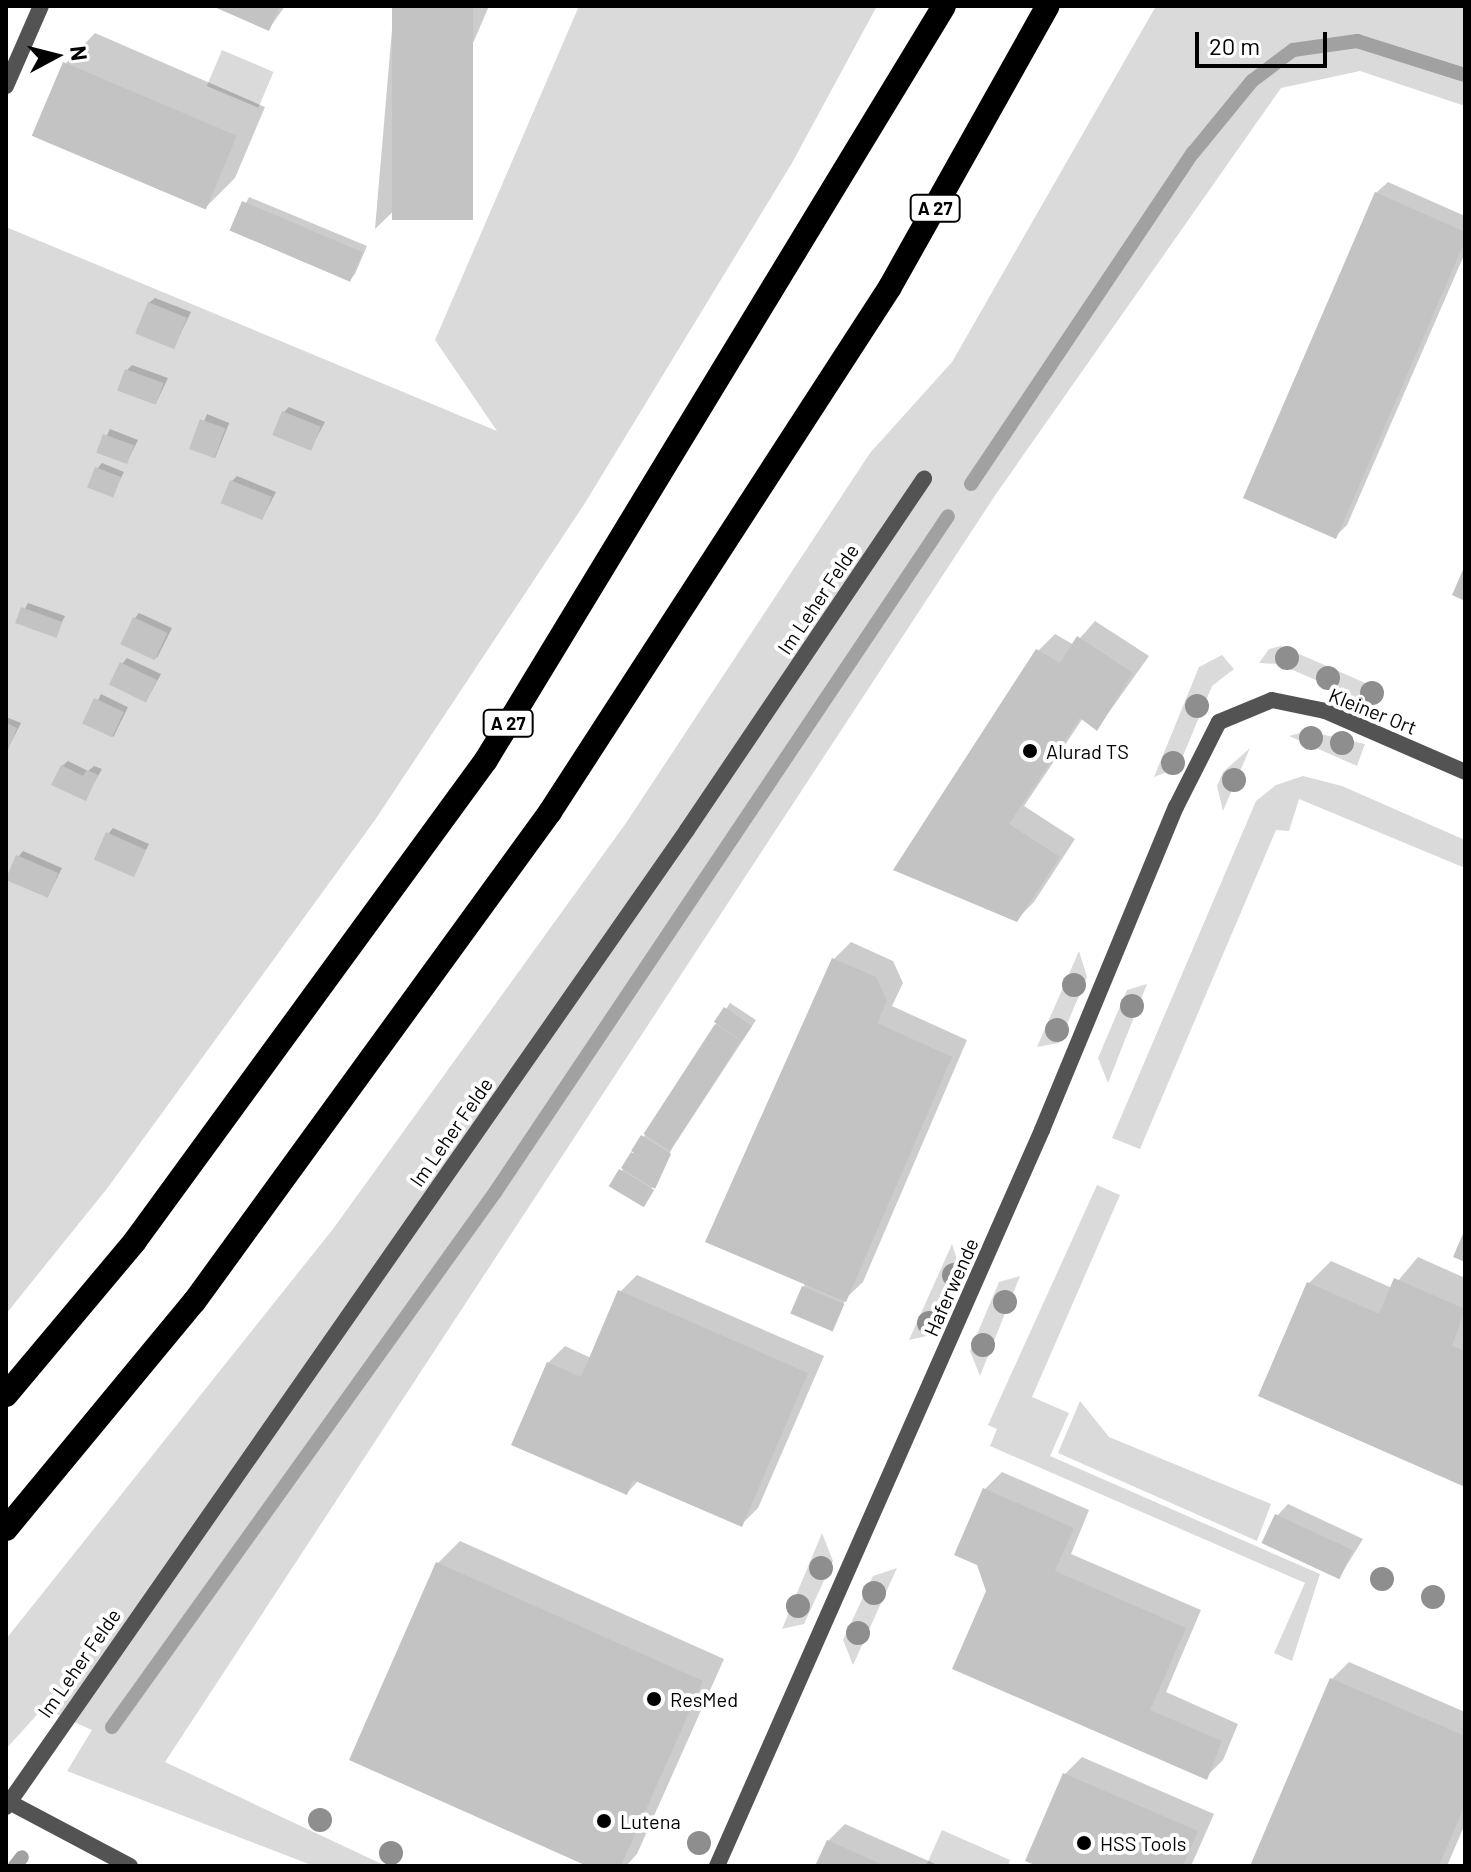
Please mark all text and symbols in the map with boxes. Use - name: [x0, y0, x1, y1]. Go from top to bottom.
- north arrow: [16, 16, 96, 96]
- scale bar: [1199, 16, 1331, 66]
- text: 20 m: [1209, 31, 1260, 60]
- text: N: [66, 44, 94, 62]
- road number: A 27: [909, 194, 961, 222]
- street label: Im Leher Felde: [772, 539, 864, 659]
- street label: Kleiner Ort: [1326, 683, 1420, 739]
- road number: A 27: [482, 709, 534, 737]
- place label: Alurad TS: [1046, 739, 1129, 763]
- marker: Alurad TS: [1021, 742, 1039, 760]
- street label: Im Leher Felde: [405, 1073, 497, 1191]
- street label: Haferwende: [919, 1234, 983, 1340]
- street label: Im Leher Felde: [33, 1604, 125, 1722]
- place label: ResMed: [670, 1687, 738, 1711]
- marker: ResMed: [645, 1690, 663, 1708]
- place label: Lutena: [620, 1809, 681, 1833]
- marker: Lutena: [595, 1812, 613, 1830]
- place label: HSS Tools: [1100, 1831, 1186, 1855]
- marker: HSS Tools: [1075, 1834, 1093, 1852]

